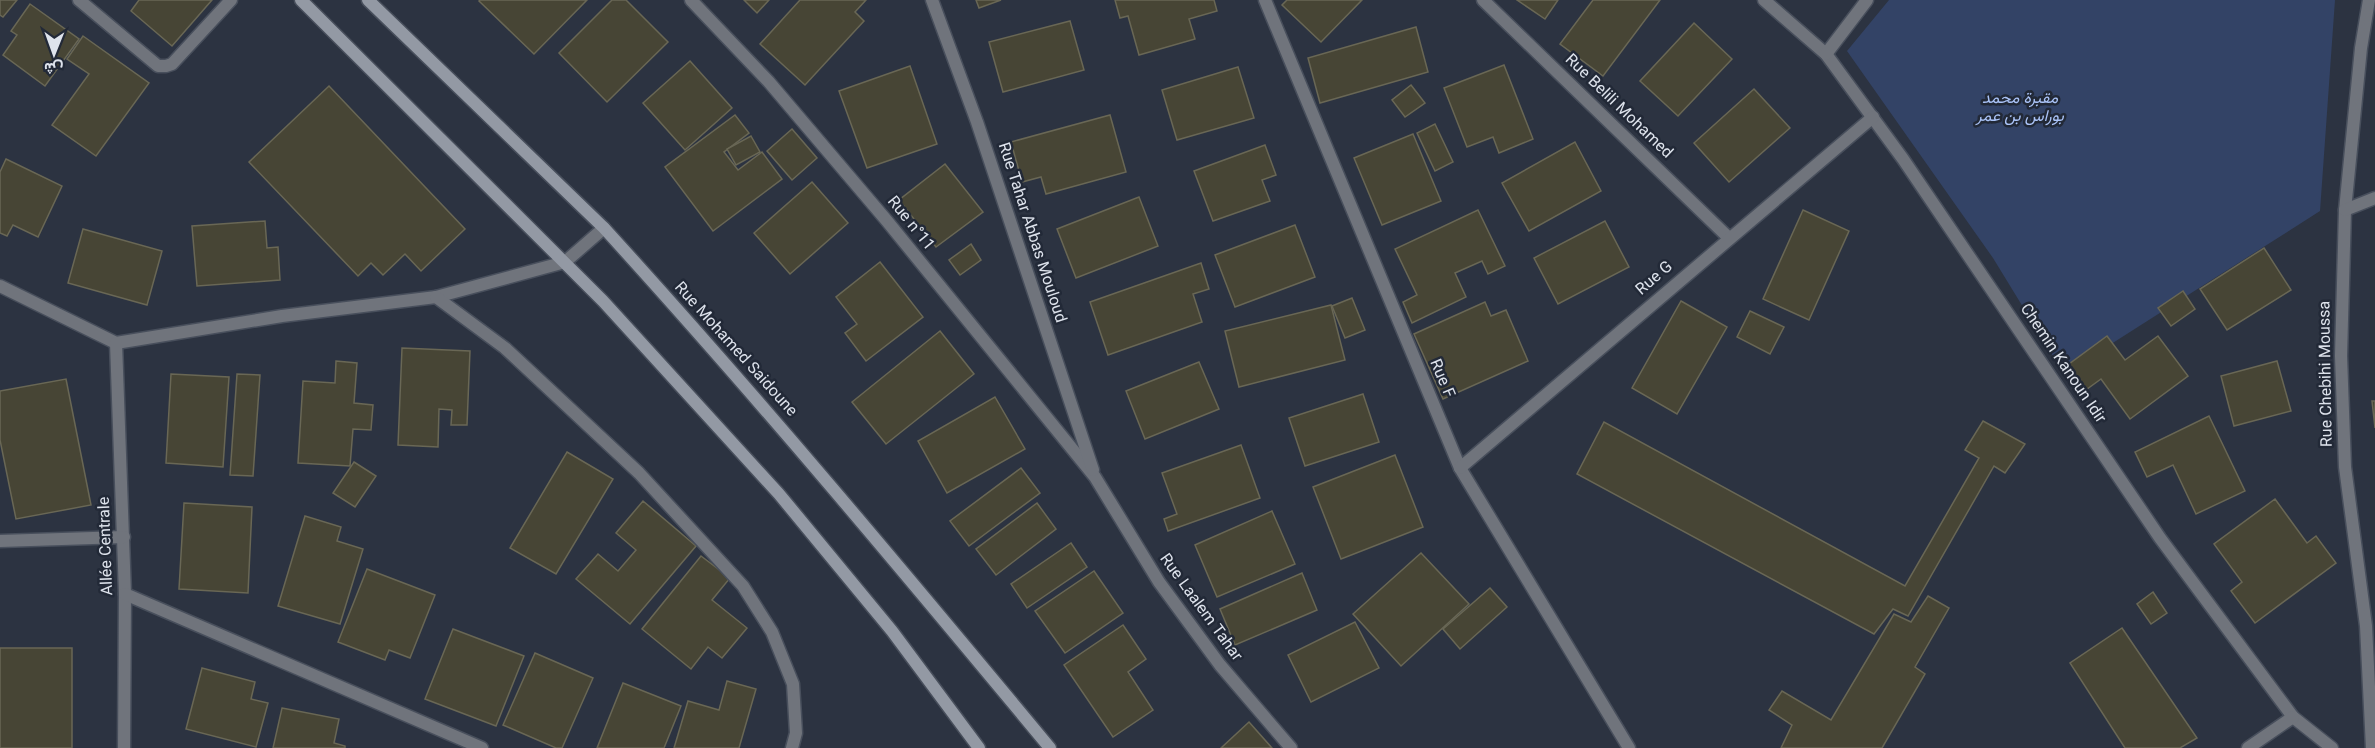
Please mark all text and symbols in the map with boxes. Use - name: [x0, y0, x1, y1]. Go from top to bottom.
- north arrow: [24, 24, 84, 84]
- street label: Rue Belili Mohamed: [1558, 49, 1678, 165]
- text: ش: [44, 54, 64, 79]
- park label: مقبرة محمد بوراس بن عمر: [1975, 87, 2065, 130]
- street label: Rue Tahar Abbas Mouloud: [990, 140, 1072, 326]
- street label: Rue n°11: [880, 191, 940, 257]
- street label: Rue G: [1631, 256, 1679, 302]
- street label: Rue Mohamed Saidoune: [667, 277, 803, 423]
- street label: Chemin Kanoun Idir: [2012, 299, 2112, 430]
- street label: Rue Chebihi Moussa: [2313, 301, 2341, 447]
- street label: Rue F: [1422, 356, 1460, 403]
- street label: Allée Centrale: [93, 496, 121, 596]
- street label: Rue Laalem Tahar: [1152, 549, 1248, 668]

